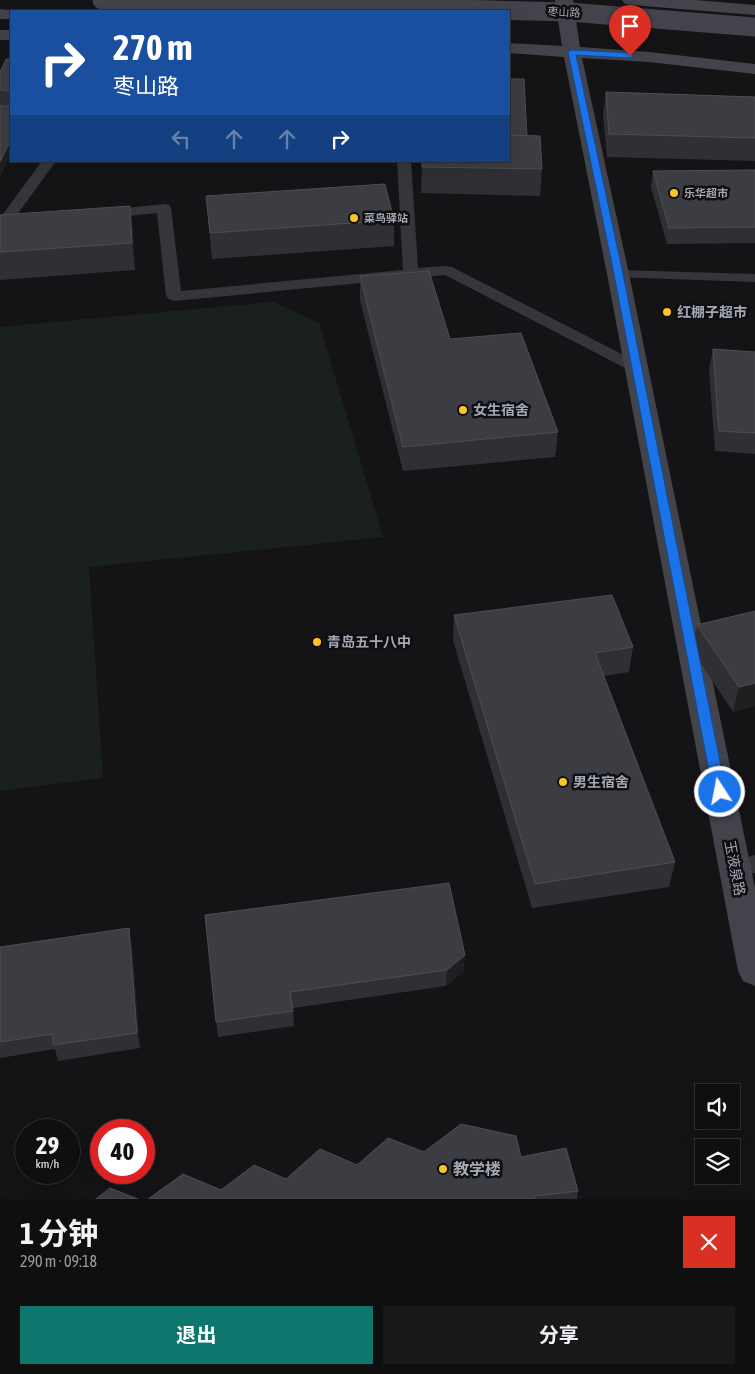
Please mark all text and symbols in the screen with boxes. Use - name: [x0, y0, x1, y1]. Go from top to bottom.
- street label: 枣山路: [547, 5, 581, 19]
- pin: [609, 5, 651, 56]
- icon: arrive: [616, 12, 644, 40]
- text: 270 m: [113, 27, 192, 67]
- icon: right: [30, 30, 95, 95]
- text: 枣山路: [113, 73, 179, 99]
- icon: left: [167, 125, 195, 153]
- icon: ahead: [220, 125, 248, 153]
- icon: ahead: [273, 125, 301, 153]
- icon: right: [326, 125, 354, 153]
- marker: 乐华超市: [668, 187, 680, 199]
- place label: 乐华超市: [684, 187, 728, 199]
- marker: 菜鸟驿站: [348, 212, 360, 224]
- place label: 菜鸟驿站: [364, 212, 408, 224]
- place label: 红棚子超市: [677, 304, 747, 320]
- marker: 红棚子超市: [661, 306, 673, 318]
- place label: 女生宿舍: [473, 402, 529, 418]
- marker: 女生宿舍: [457, 404, 469, 416]
- place label: 青岛五十八中: [327, 634, 411, 650]
- marker: 青岛五十八中: [311, 636, 323, 648]
- position arrow: [693, 765, 745, 817]
- place label: 男生宿舍: [573, 774, 629, 790]
- marker: 男生宿舍: [557, 776, 569, 788]
- street label: 玉液泉路: [722, 839, 748, 897]
- map controls: [695, 1084, 740, 1184]
- button: sound: [695, 1084, 740, 1129]
- speed limit sign: 40: [90, 1119, 155, 1184]
- text: 29: [36, 1131, 59, 1159]
- button: layers: [695, 1139, 740, 1184]
- text: km/h: [36, 1157, 59, 1171]
- place label: 教学楼: [453, 1160, 501, 1178]
- marker: 教学楼: [437, 1163, 449, 1175]
- text: 1 分钟: [20, 1216, 98, 1250]
- button: close: [683, 1216, 735, 1268]
- text: 290 m · 09:18: [20, 1252, 97, 1270]
- button: 退出: [20, 1306, 373, 1364]
- button: 分享: [383, 1306, 735, 1364]

